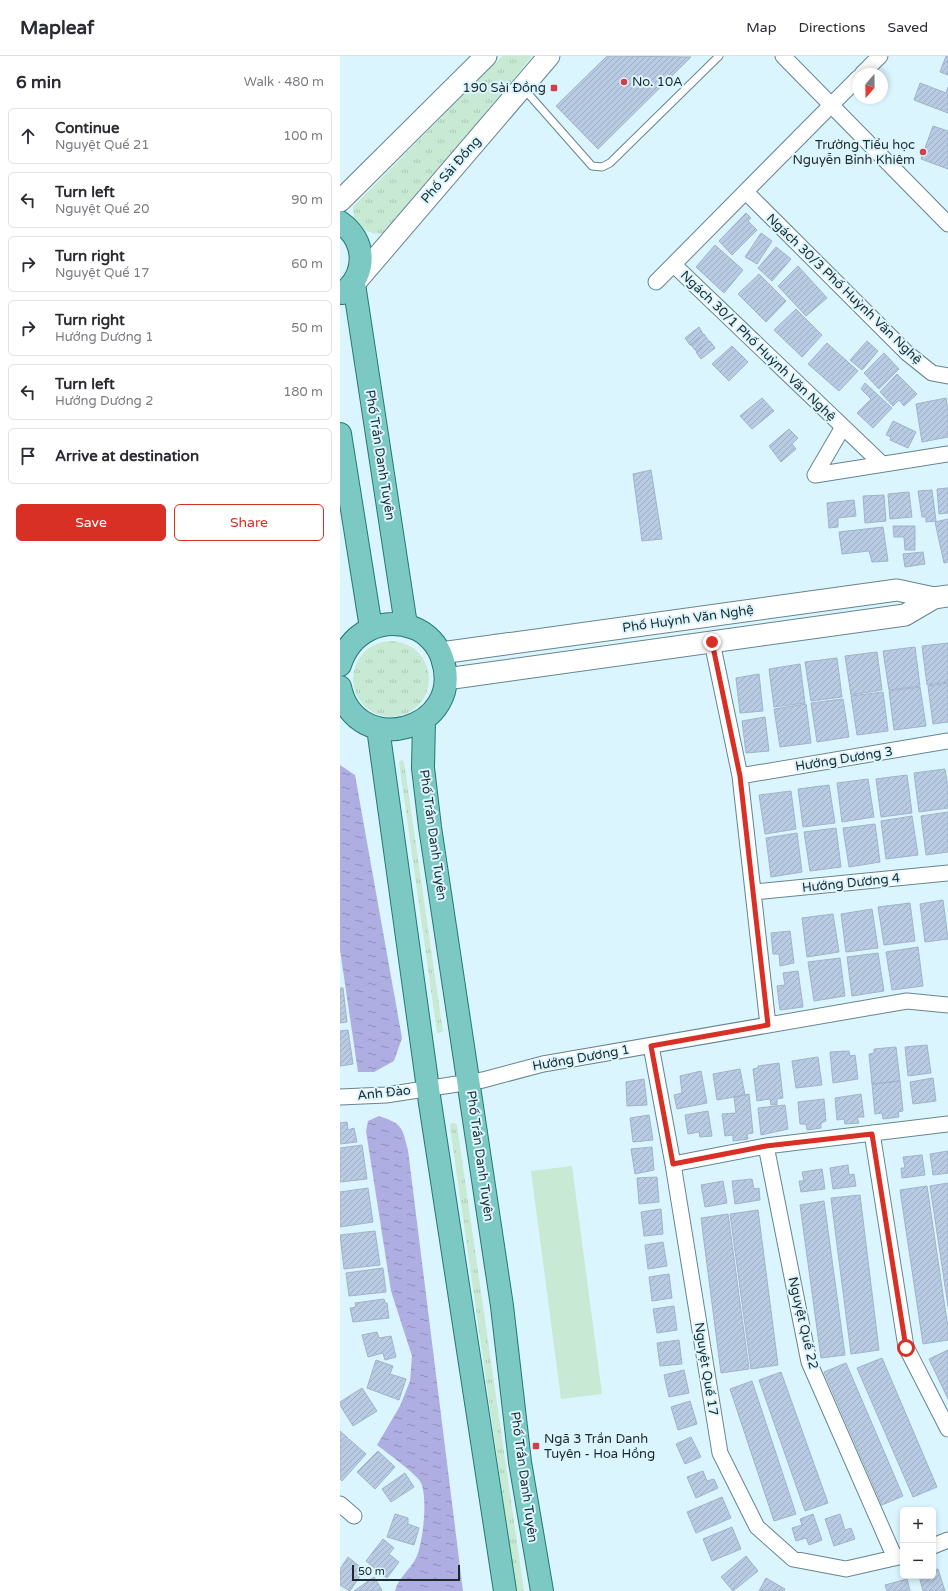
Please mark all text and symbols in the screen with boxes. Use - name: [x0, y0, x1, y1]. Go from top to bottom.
- text: Mapleaf: [20, 17, 94, 39]
- text: Map: [746, 19, 777, 36]
- text: Directions: [799, 19, 866, 36]
- text: Saved: [888, 19, 928, 36]
- north arrow: [852, 68, 888, 104]
- text: 6 min: [16, 72, 61, 93]
- text: Walk · 480 m: [244, 74, 324, 90]
- place label: No. 10A: [632, 74, 683, 90]
- marker: No. 10A: [619, 77, 629, 87]
- place label: 190 Sài Đồng: [463, 80, 546, 96]
- marker: 190 Sài Đồng: [549, 83, 559, 93]
- text: Continue: [55, 119, 119, 137]
- icon: ahead: [17, 125, 39, 147]
- text: 100 m: [283, 128, 323, 144]
- street label: Phố Sài Đồng: [418, 133, 484, 207]
- text: Nguyệt Quế 21: [55, 137, 149, 153]
- place label: Trường Tiểu học Nguyễn Bỉnh Khiêm: [793, 137, 915, 168]
- marker: Trường Tiểu học Nguyễn Bỉnh Khiêm: [918, 147, 928, 157]
- text: Turn left: [55, 183, 115, 201]
- icon: left: [17, 189, 39, 211]
- text: 90 m: [291, 192, 323, 208]
- text: Nguyệt Quế 20: [55, 201, 149, 217]
- street label: Ngách 30/3 Phố Huỳnh Văn Nghệ: [763, 210, 925, 368]
- text: Turn right: [55, 247, 125, 265]
- icon: right: [17, 253, 39, 275]
- text: 60 m: [291, 256, 323, 272]
- text: Nguyệt Quế 17: [55, 265, 149, 281]
- street label: Ngách 30/1 Phố Huỳnh Văn Nghệ: [677, 267, 839, 425]
- text: Turn right: [55, 311, 125, 329]
- icon: right: [17, 317, 39, 339]
- text: 50 m: [291, 320, 323, 336]
- text: Hướng Dương 1: [55, 329, 153, 345]
- text: Turn left: [55, 375, 115, 393]
- icon: left: [17, 381, 39, 403]
- text: 180 m: [283, 384, 323, 400]
- street label: Phố Trần Danh Tuyên: [362, 389, 398, 521]
- text: Hướng Dương 2: [55, 393, 153, 409]
- icon: arrive: [17, 445, 39, 467]
- text: Arrive at destination: [55, 447, 199, 465]
- button: Save: [16, 504, 166, 541]
- button: Share: [174, 504, 324, 541]
- street label: Phố Huỳnh Văn Nghệ: [621, 602, 755, 636]
- route end: [703, 633, 721, 651]
- street label: Hướng Dương 3: [794, 743, 894, 775]
- street label: Phố Trần Danh Tuyên: [416, 769, 450, 901]
- street label: Hướng Dương 4: [801, 870, 901, 896]
- street label: Hướng Dương 1: [531, 1042, 631, 1074]
- street label: Anh Đào: [356, 1082, 412, 1104]
- street label: Phố Trần Danh Tuyên: [463, 1090, 497, 1222]
- street label: Nguyệt Quế 22: [785, 1275, 821, 1371]
- street label: Nguyệt Quế 17: [691, 1321, 721, 1417]
- route start: [897, 1339, 915, 1357]
- street label: Phố Trần Danh Tuyên: [507, 1411, 541, 1543]
- place label: Ngã 3 Trần Danh Tuyên - Hoa Hồng: [544, 1431, 655, 1462]
- marker: Ngã 3 Trần Danh Tuyên - Hoa Hồng: [531, 1441, 541, 1451]
- map controls: [900, 1507, 936, 1579]
- button: +: [900, 1507, 936, 1543]
- button: −: [900, 1543, 936, 1579]
- scale bar: [352, 1563, 460, 1582]
- text: 50 m: [358, 1565, 385, 1578]

